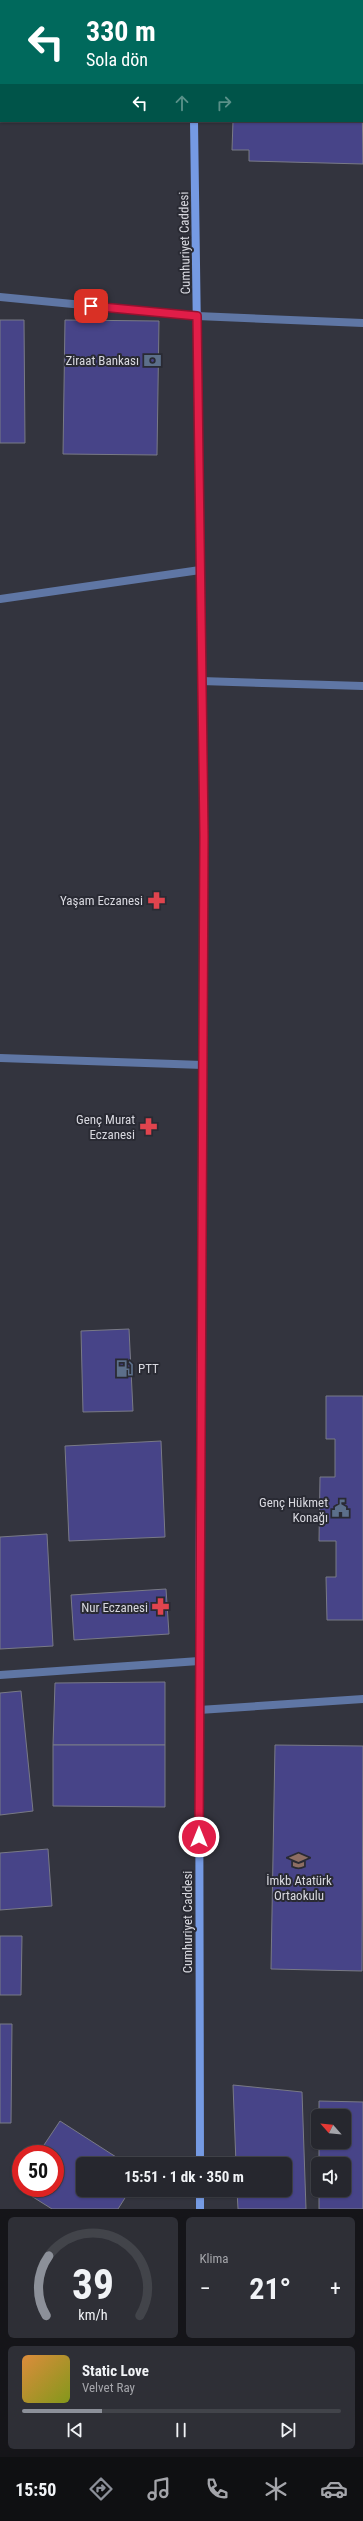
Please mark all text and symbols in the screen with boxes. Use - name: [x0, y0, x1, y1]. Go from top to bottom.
- text: 330 m: [86, 15, 156, 48]
- icon: left: [20, 16, 72, 68]
- text: Sola dön: [86, 49, 148, 70]
- icon: left: [129, 92, 151, 114]
- icon: ahead: [171, 92, 193, 114]
- icon: right: [213, 92, 235, 114]
- street label: Cumhuriyet Caddesi: [176, 192, 193, 294]
- pin: [74, 289, 108, 323]
- icon: arrive: [80, 295, 102, 317]
- bank icon: Ziraat Bankası: [142, 350, 162, 370]
- place label: Ziraat Bankası: [66, 353, 139, 368]
- pharmacy icon: Yaşam Eczanesi: [146, 890, 166, 910]
- place label: Yaşam Eczanesi: [60, 893, 143, 908]
- place label: Genç Murat Eczanesi: [76, 1112, 135, 1142]
- pharmacy icon: Genç Murat Eczanesi: [138, 1116, 158, 1136]
- fuel station icon: PTT: [115, 1358, 135, 1378]
- place label: PTT: [138, 1361, 159, 1376]
- place label: Genç Hükmet Konağı: [259, 1495, 328, 1525]
- public building icon: Genç Hükmet Konağı: [331, 1499, 351, 1519]
- pharmacy icon: Nur Eczanesi: [151, 1597, 171, 1617]
- place label: Nur Eczanesi: [81, 1600, 148, 1615]
- position arrow: [178, 1816, 220, 1858]
- school or university icon: İmkb Atatürk Ortaokulu: [289, 1851, 309, 1871]
- street label: Cumhuriyet Caddesi: [180, 1871, 195, 1973]
- place label: İmkb Atatürk Ortaokulu: [266, 1873, 332, 1903]
- north arrow: [311, 2109, 351, 2149]
- map controls: [311, 2109, 351, 2197]
- speed limit sign: 50: [12, 2145, 64, 2197]
- button: sound: [311, 2157, 351, 2197]
- text: 15:51 · 1 dk · 350 m: [124, 2168, 244, 2186]
- text: Klima: [200, 2251, 229, 2266]
- text: 39: [72, 2259, 114, 2308]
- text: 21°: [249, 2271, 291, 2306]
- text: −: [200, 2276, 211, 2301]
- text: +: [330, 2276, 341, 2301]
- text: km/h: [78, 2306, 107, 2322]
- text: Static Love: [82, 2362, 149, 2380]
- text: Velvet Ray: [82, 2380, 135, 2395]
- icon: previous: [64, 2419, 86, 2441]
- icon: pause: [170, 2419, 192, 2441]
- icon: next: [277, 2419, 299, 2441]
- icon: directions: [87, 2475, 115, 2503]
- icon: music: [145, 2475, 173, 2503]
- icon: phone: [203, 2475, 231, 2503]
- icon: climate: [262, 2475, 290, 2503]
- icon: car: [320, 2475, 348, 2503]
- text: 15:50: [15, 2479, 56, 2500]

